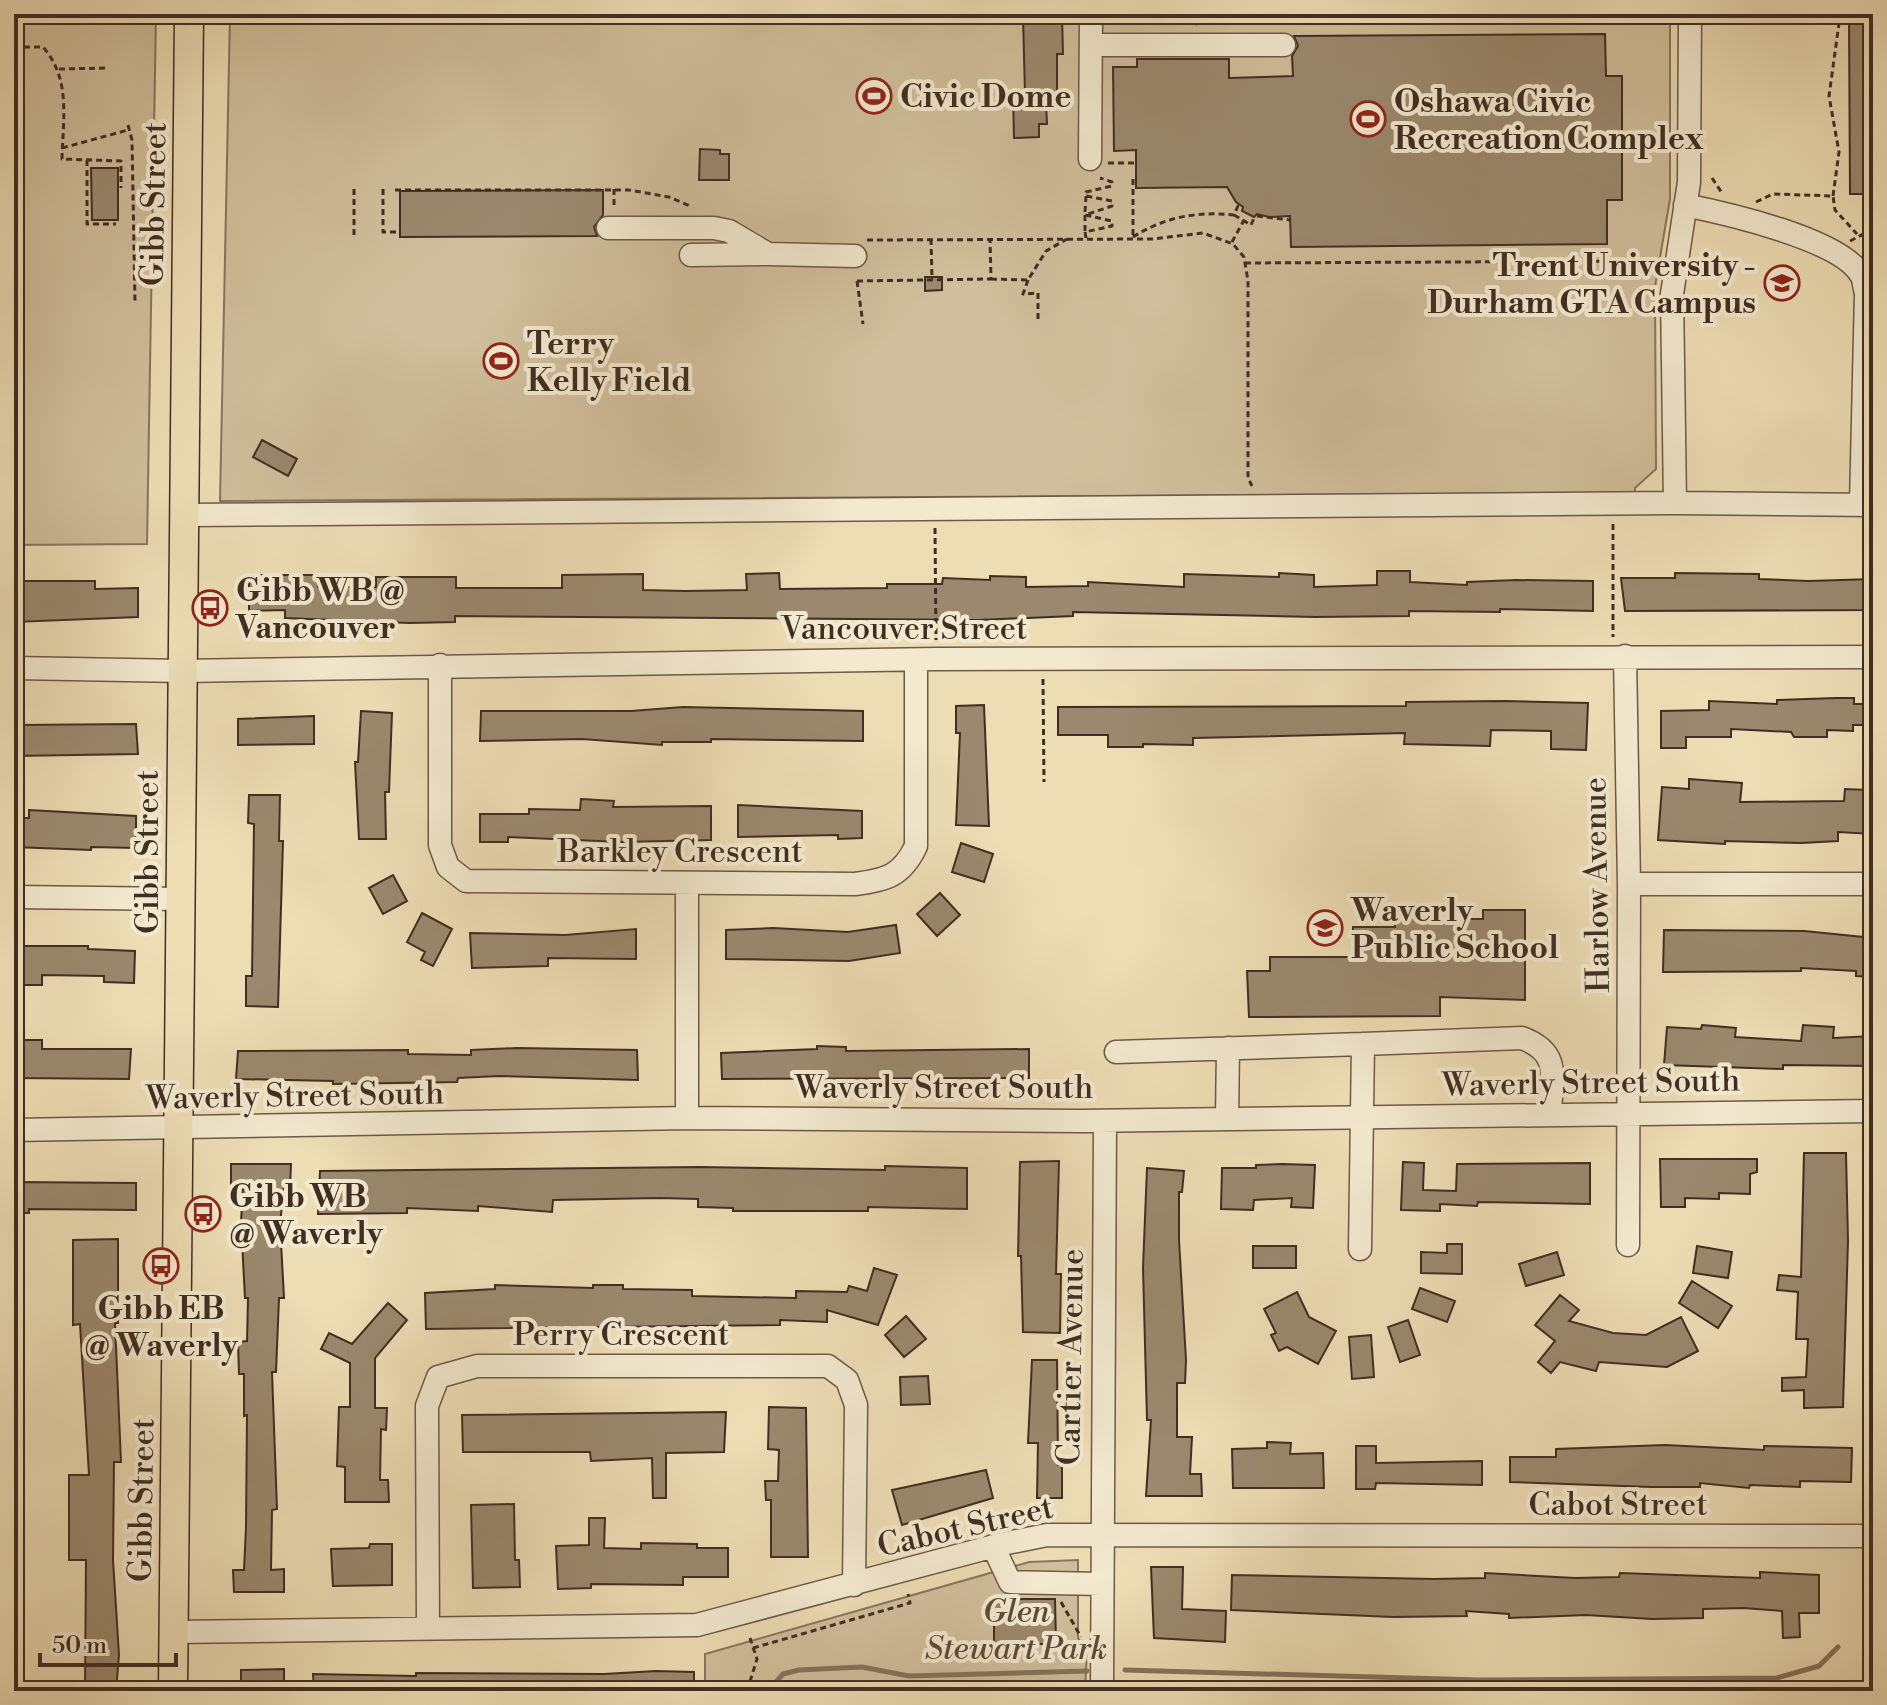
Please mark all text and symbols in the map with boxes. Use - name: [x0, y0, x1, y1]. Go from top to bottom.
- sports icon: Civic Dome: [855, 77, 893, 115]
- place label: Civic Dome: [900, 77, 1071, 117]
- place label: Oshawa Civic Recreation Complex: [1394, 82, 1704, 159]
- sports icon: Oshawa Civic Recreation Complex: [1349, 100, 1387, 138]
- street label: Gibb Street: [133, 122, 175, 286]
- place label: Trent University - Durham GTA Campus: [1427, 246, 1756, 323]
- school or university icon: Trent University - Durham GTA Campus: [1763, 264, 1801, 302]
- place label: Terry Kelly Field: [527, 324, 692, 401]
- sports icon: Terry Kelly Field: [482, 342, 520, 380]
- place label: Gibb WB @ Vancouver: [235, 571, 405, 648]
- bus stop icon: Gibb WB @ Vancouver: [191, 589, 229, 627]
- street label: Vancouver Street: [780, 609, 1027, 649]
- street label: Gibb Street: [128, 770, 168, 934]
- street label: Harlow Avenue: [1575, 777, 1619, 993]
- street label: Barkley Crescent: [557, 832, 802, 872]
- place label: Waverly Public School: [1350, 891, 1559, 968]
- school or university icon: Waverly Public School: [1306, 909, 1344, 947]
- street label: Waverly Street South: [1440, 1060, 1741, 1106]
- street label: Waverly Street South: [794, 1068, 1093, 1108]
- street label: Waverly Street South: [144, 1073, 445, 1119]
- place label: Gibb WB @ Waverly: [229, 1177, 384, 1254]
- bus stop icon: Gibb WB @ Waverly: [184, 1195, 222, 1233]
- bus stop icon: Gibb EB @ Waverly: [142, 1247, 180, 1285]
- street label: Cartier Avenue: [1049, 1248, 1093, 1466]
- place label: Gibb EB @ Waverly: [84, 1289, 239, 1366]
- street label: Perry Crescent: [513, 1315, 729, 1355]
- street label: Gibb Street: [121, 1418, 163, 1582]
- street label: Cabot Street: [1529, 1485, 1707, 1525]
- street label: Cabot Street: [874, 1487, 1057, 1567]
- park label: Glen Stewart Park: [925, 1592, 1107, 1669]
- scale bar: [40, 1617, 176, 1667]
- text: 50 m: [52, 1631, 107, 1661]

